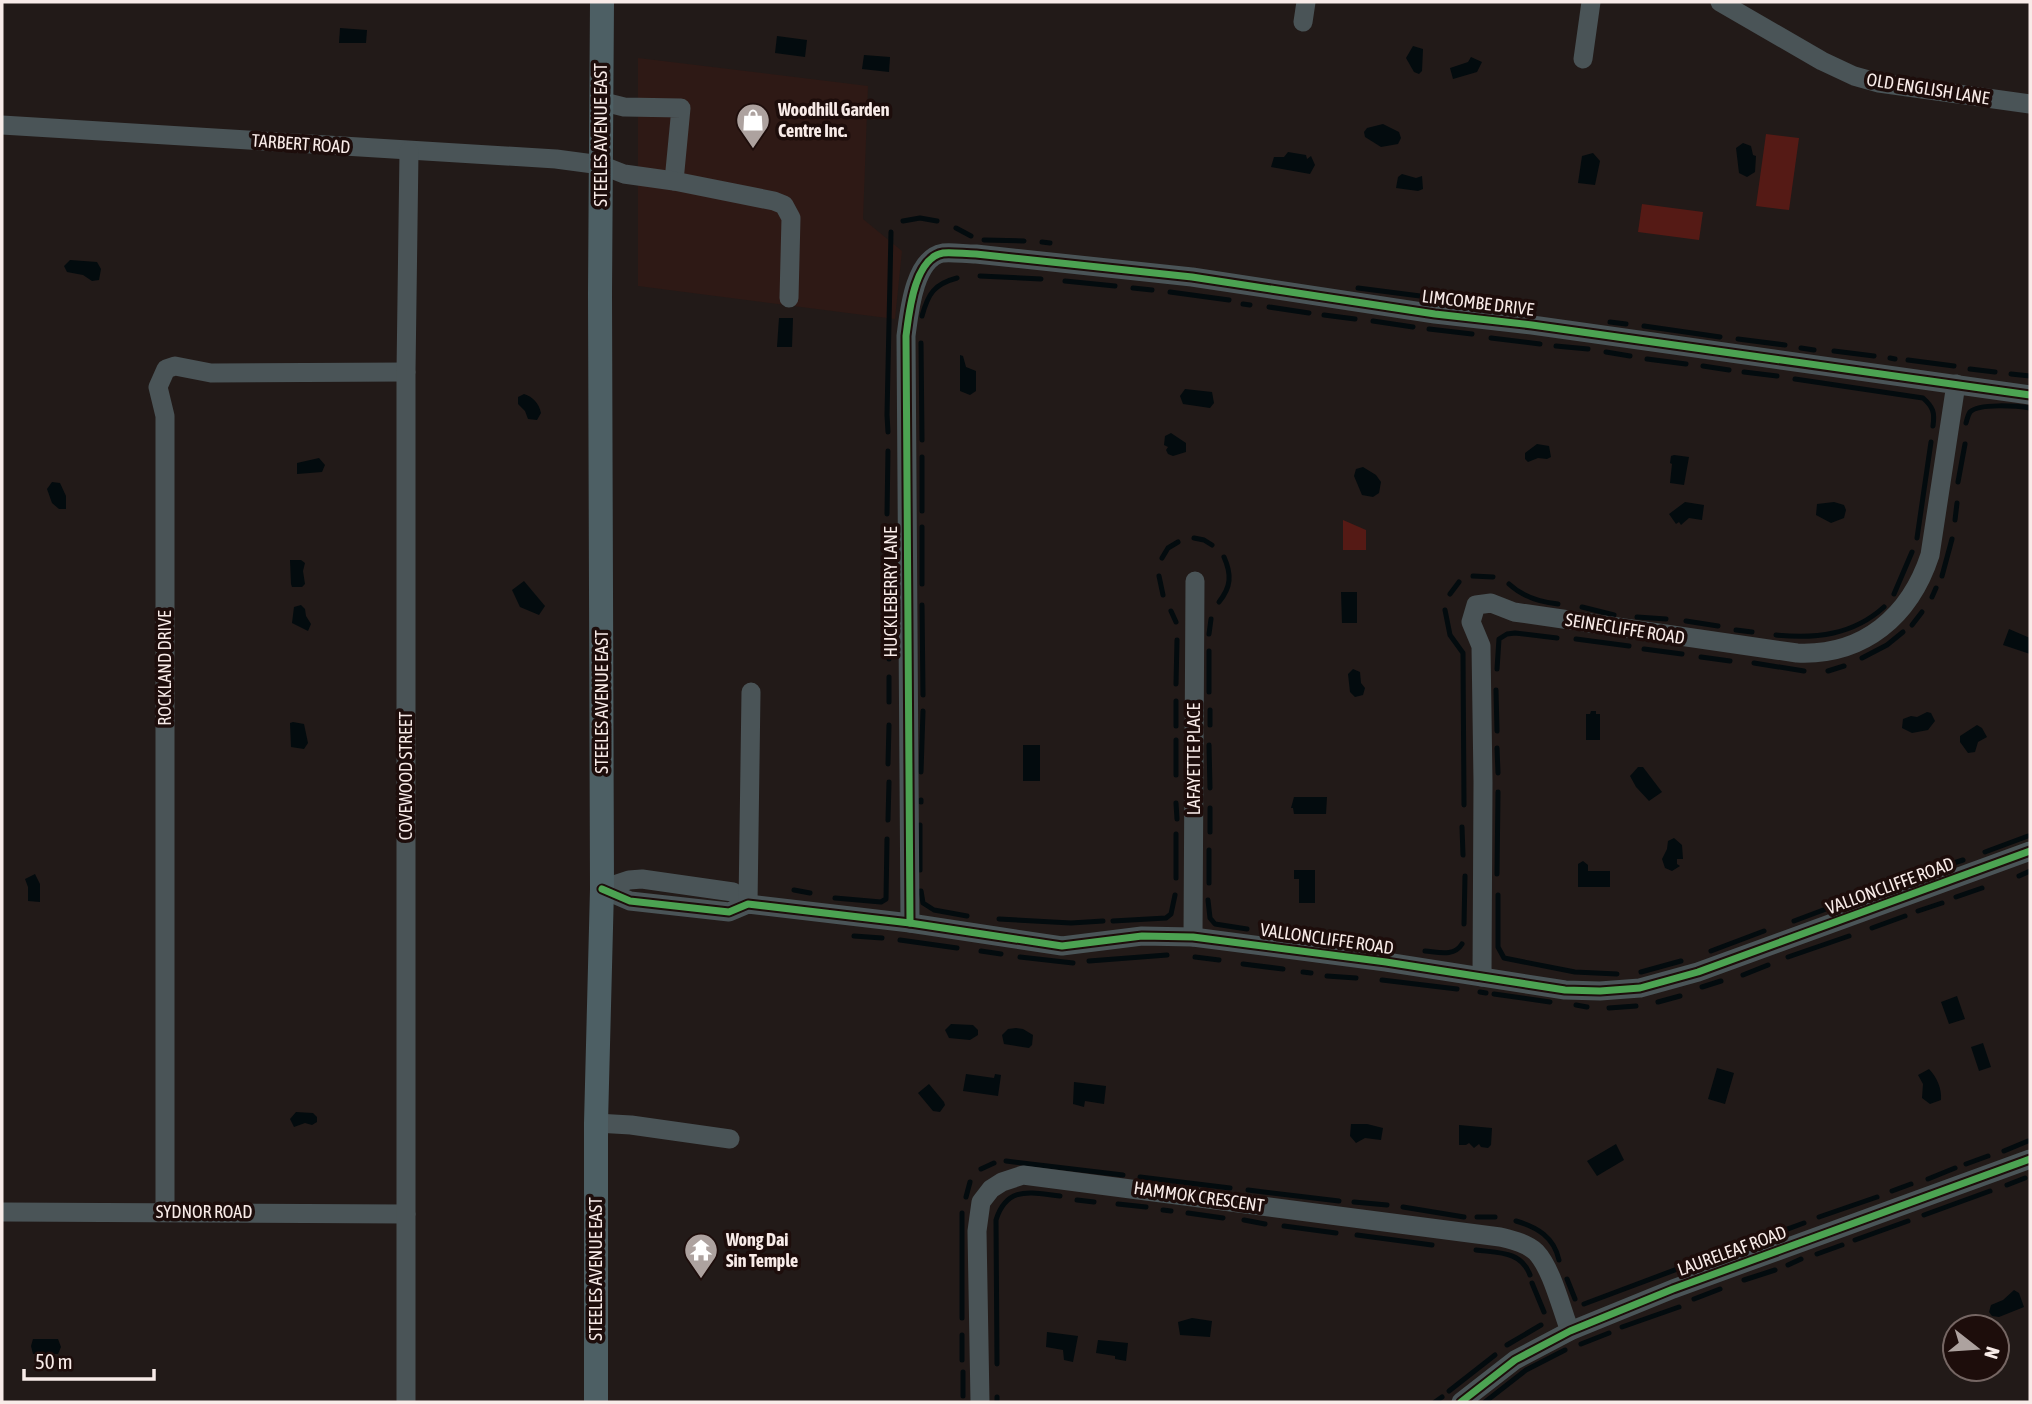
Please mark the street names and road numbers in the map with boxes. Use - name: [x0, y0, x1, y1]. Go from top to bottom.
- street label: STEELES AVENUE EAST: [590, 63, 611, 207]
- street label: OLD ENGLISH LANE: [1865, 68, 1991, 109]
- street label: TARBERT ROAD: [251, 130, 351, 157]
- street label: LIMCOMBE DRIVE: [1421, 285, 1536, 320]
- street label: HUCKLEBERRY LANE: [880, 526, 901, 658]
- street label: SEINECLIFFE ROAD: [1564, 609, 1686, 648]
- street label: ROCKLAND DRIVE: [154, 610, 175, 726]
- street label: STEELES AVENUE EAST: [591, 630, 612, 774]
- street label: LAFAYETTE PLACE: [1183, 702, 1204, 815]
- street label: COVEWOOD STREET: [395, 712, 416, 840]
- street label: VALLONCLIFFE ROAD: [1823, 853, 1957, 918]
- street label: VALLONCLIFFE ROAD: [1259, 919, 1395, 958]
- street label: HAMMOK CRESCENT: [1132, 1177, 1266, 1216]
- street label: STEELES AVENUE EAST: [585, 1197, 606, 1341]
- street label: SYDNOR ROAD: [156, 1201, 252, 1222]
- street label: LAURELEAF ROAD: [1674, 1221, 1789, 1280]

